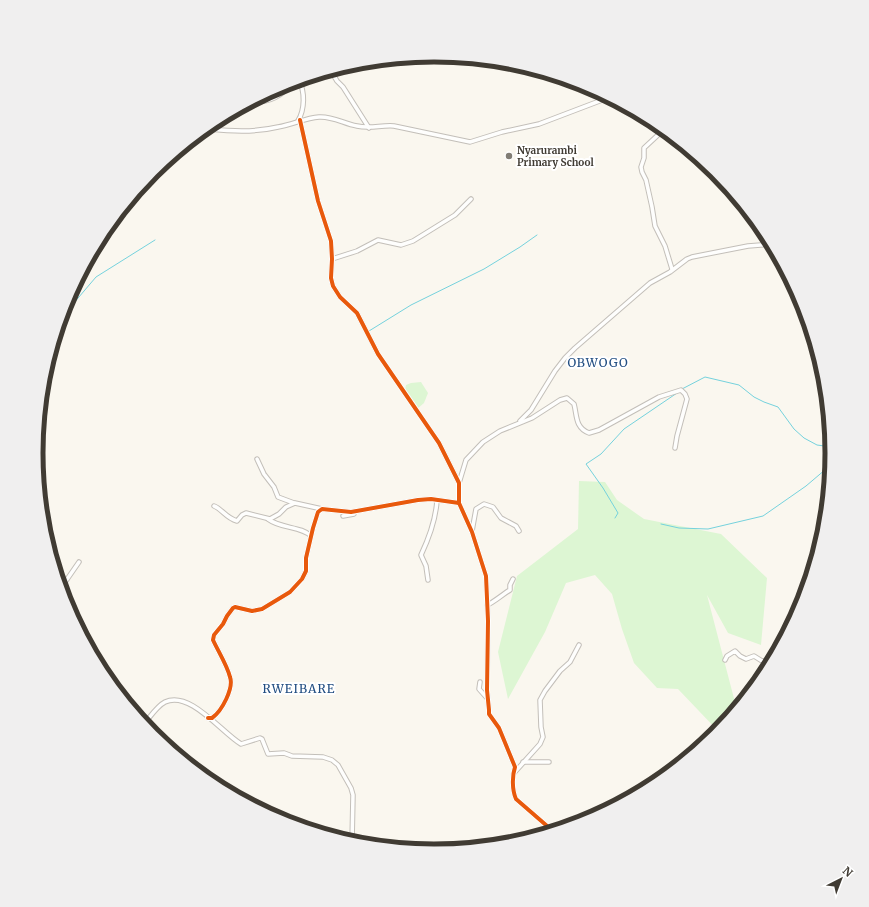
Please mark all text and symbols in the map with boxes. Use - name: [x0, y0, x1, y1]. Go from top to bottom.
- place label: Nyarurambi Primary School: [517, 144, 594, 169]
- marker: Nyarurambi Primary School: [504, 151, 514, 161]
- district label: OBWOGO: [567, 355, 629, 370]
- district label: RWEIBARE: [263, 681, 335, 696]
- north arrow: [821, 859, 861, 899]
- text: N: [840, 863, 856, 880]

